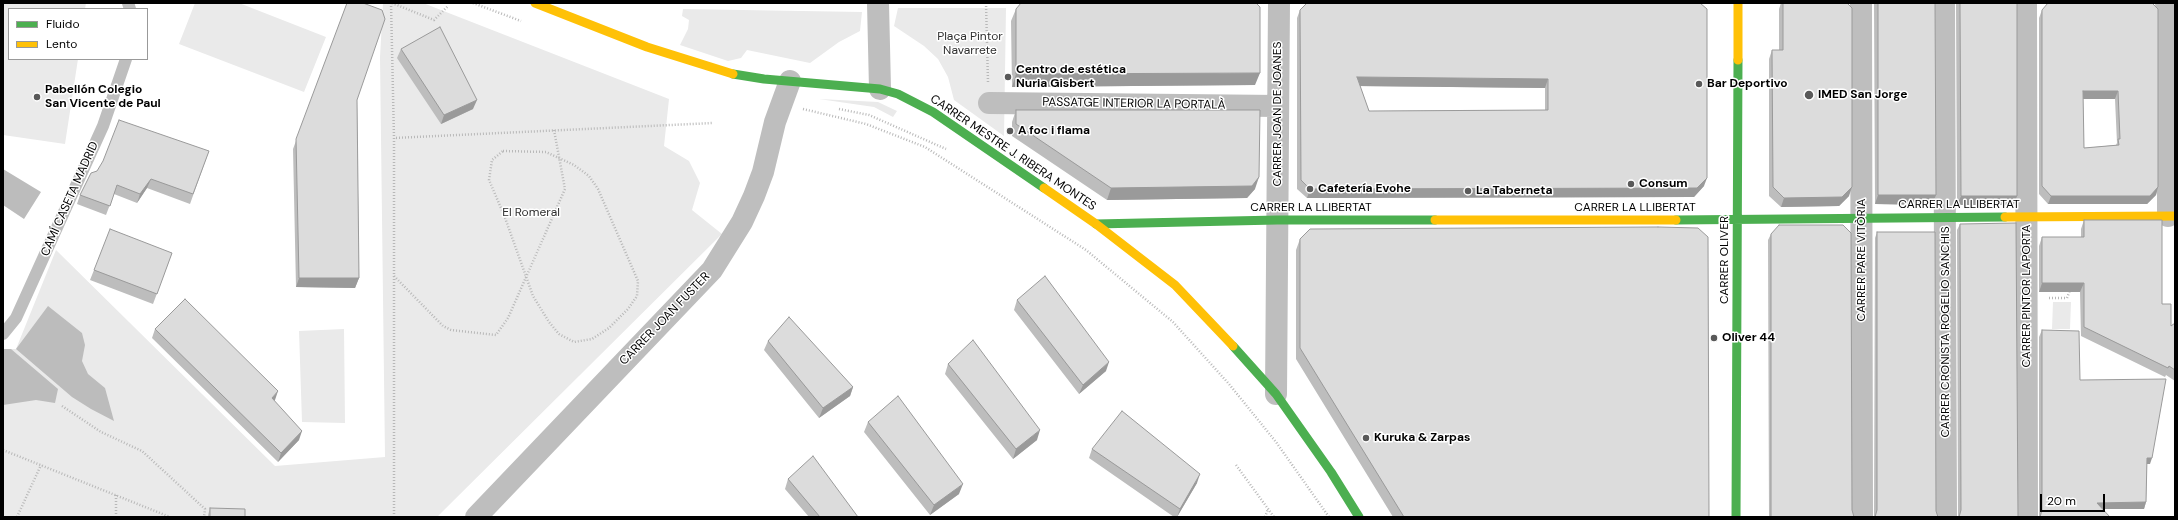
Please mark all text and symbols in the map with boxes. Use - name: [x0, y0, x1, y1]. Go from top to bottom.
- legend: [8, 8, 148, 60]
- text: Fluido: [46, 16, 80, 32]
- park label: Plaça Pintor Navarrete: [937, 30, 1003, 58]
- text: Lento: [46, 36, 77, 52]
- street label: CARRER JOAN DE JOANES: [1271, 42, 1285, 186]
- place label: Centro de estética Nuria Gisbert: [1016, 63, 1126, 91]
- marker: Centro de estética Nuria Gisbert: [1003, 72, 1013, 82]
- place label: Bar Deportivo: [1707, 77, 1788, 91]
- marker: Bar Deportivo: [1694, 79, 1704, 89]
- place label: Pabellón Colegio San Vicente de Paul: [45, 83, 161, 111]
- place label: IMED San Jorge: [1818, 88, 1907, 102]
- marker: IMED San Jorge: [1803, 89, 1815, 101]
- marker: Pabellón Colegio San Vicente de Paul: [32, 92, 42, 102]
- street label: CARRER MESTRE J. RIBERA MONTES: [927, 92, 1099, 214]
- street label: PASSATGE INTERIOR LA PORTALÀ: [1042, 95, 1226, 113]
- place label: A foc i flama: [1018, 124, 1090, 138]
- marker: A foc i flama: [1005, 126, 1015, 136]
- street label: CAMÍ CASETA MADRID: [38, 139, 102, 259]
- place label: Consum: [1639, 177, 1688, 191]
- marker: Consum: [1626, 179, 1636, 189]
- place label: Cafetería Evohe: [1318, 182, 1411, 196]
- marker: Cafetería Evohe: [1305, 184, 1315, 194]
- place label: La Taberneta: [1476, 184, 1552, 198]
- marker: La Taberneta: [1463, 186, 1473, 196]
- street label: CARRER PARE VITÒRIA: [1855, 198, 1869, 322]
- street label: CARRER LA LLIBERTAT: [1898, 198, 2020, 212]
- street label: CARRER LA LLIBERTAT: [1250, 201, 1372, 215]
- street label: CARRER LA LLIBERTAT: [1574, 201, 1696, 215]
- park label: El Romeral: [502, 206, 560, 220]
- street label: CARRER OLIVER: [1718, 216, 1732, 304]
- street label: CARRER PINTOR LAPORTA: [2020, 224, 2034, 368]
- street label: CARRER CRONISTA ROGELIO SANCHIS: [1939, 226, 1953, 438]
- street label: CARRER JOAN FUSTER: [617, 270, 713, 368]
- place label: Oliver 44: [1722, 331, 1775, 345]
- marker: Oliver 44: [1709, 333, 1719, 343]
- place label: Kuruka & Zarpas: [1374, 431, 1470, 445]
- marker: Kuruka & Zarpas: [1361, 433, 1371, 443]
- scale bar: [2042, 486, 2107, 512]
- text: 20 m: [2047, 493, 2076, 509]

